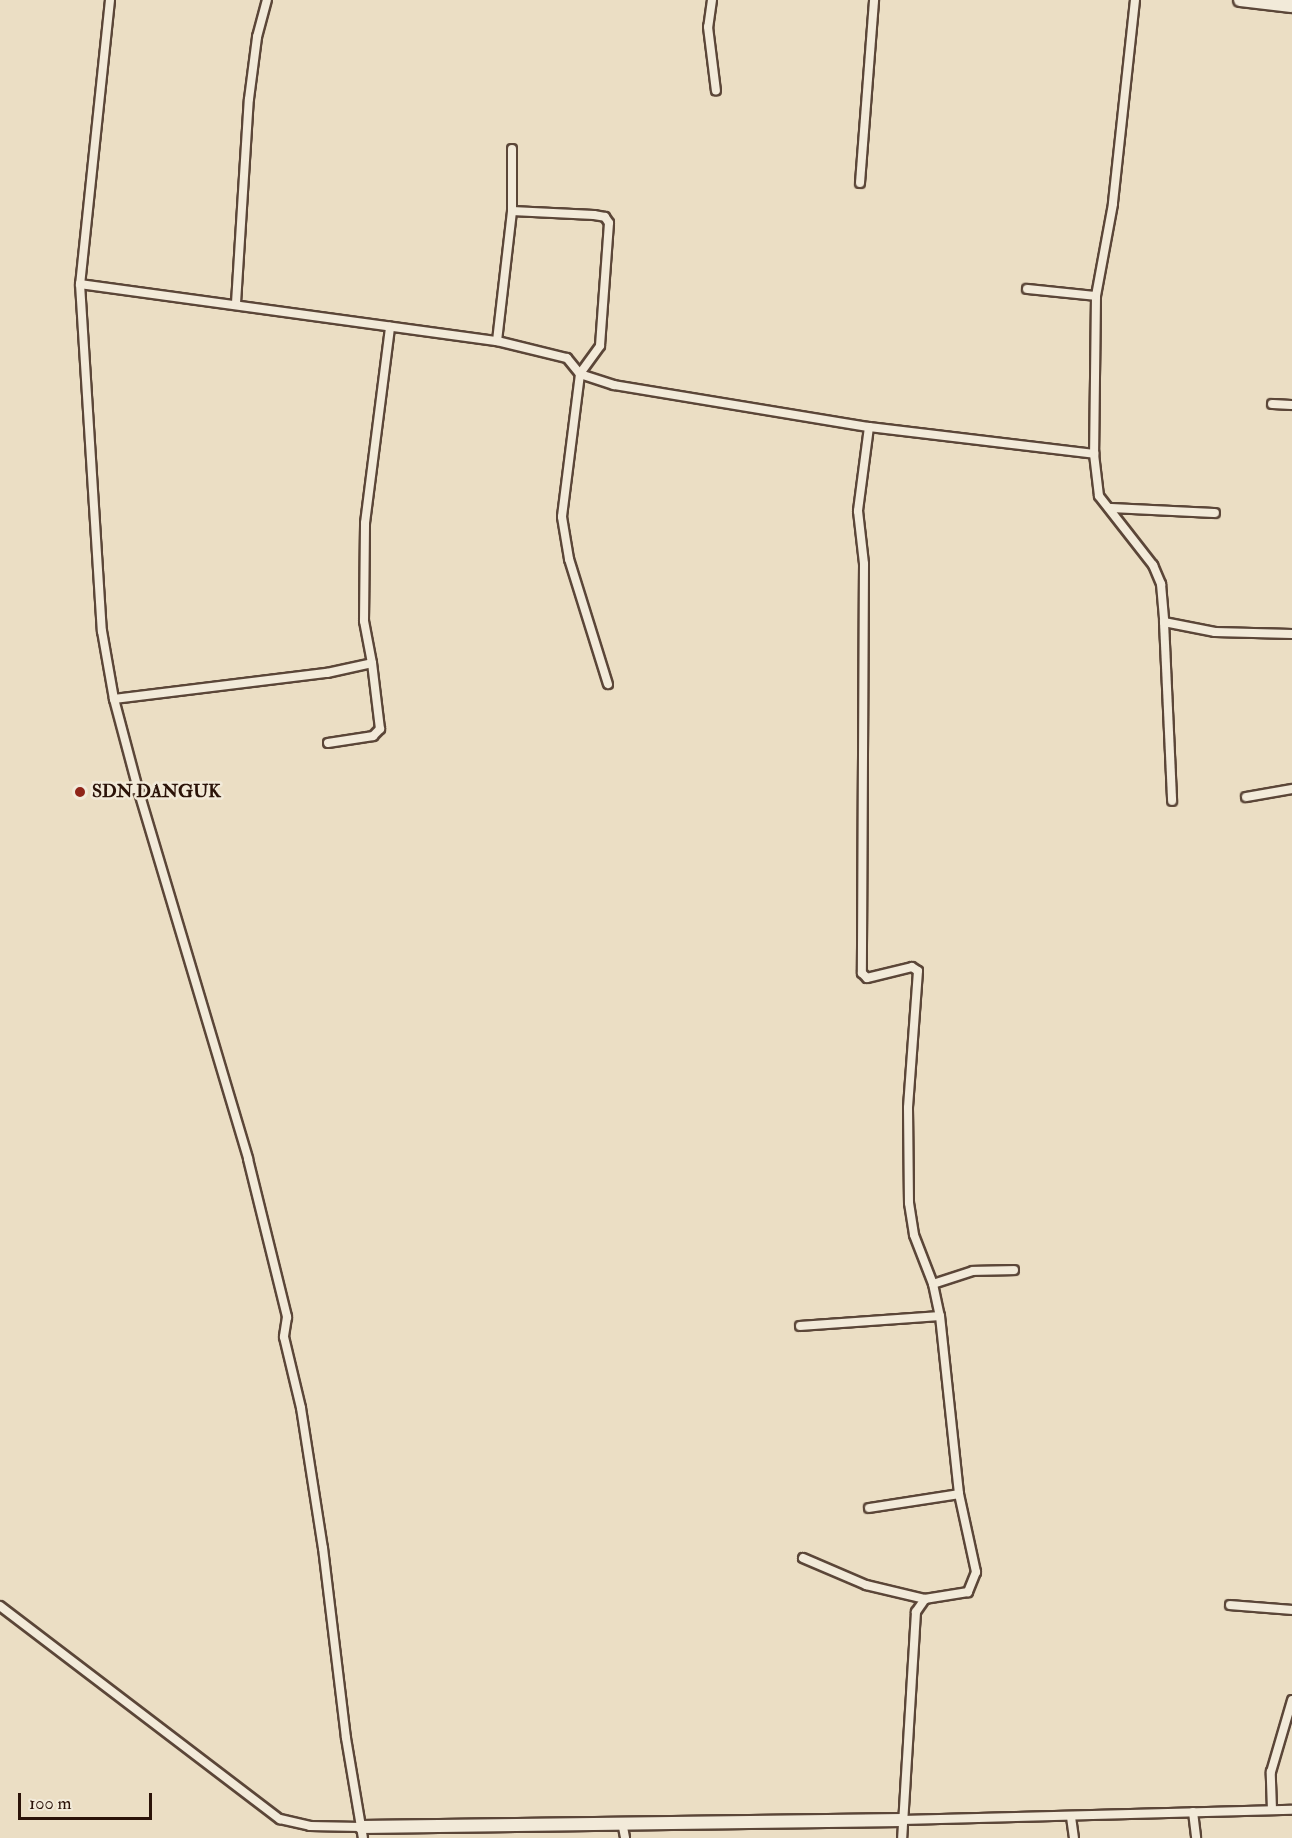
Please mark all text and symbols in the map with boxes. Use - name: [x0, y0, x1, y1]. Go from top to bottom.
- place label: SDN DANGUK: [92, 781, 221, 803]
- marker: SDN DANGUK: [73, 785, 87, 799]
- scale bar: [21, 1781, 154, 1819]
- text: 100 m: [29, 1792, 72, 1815]

